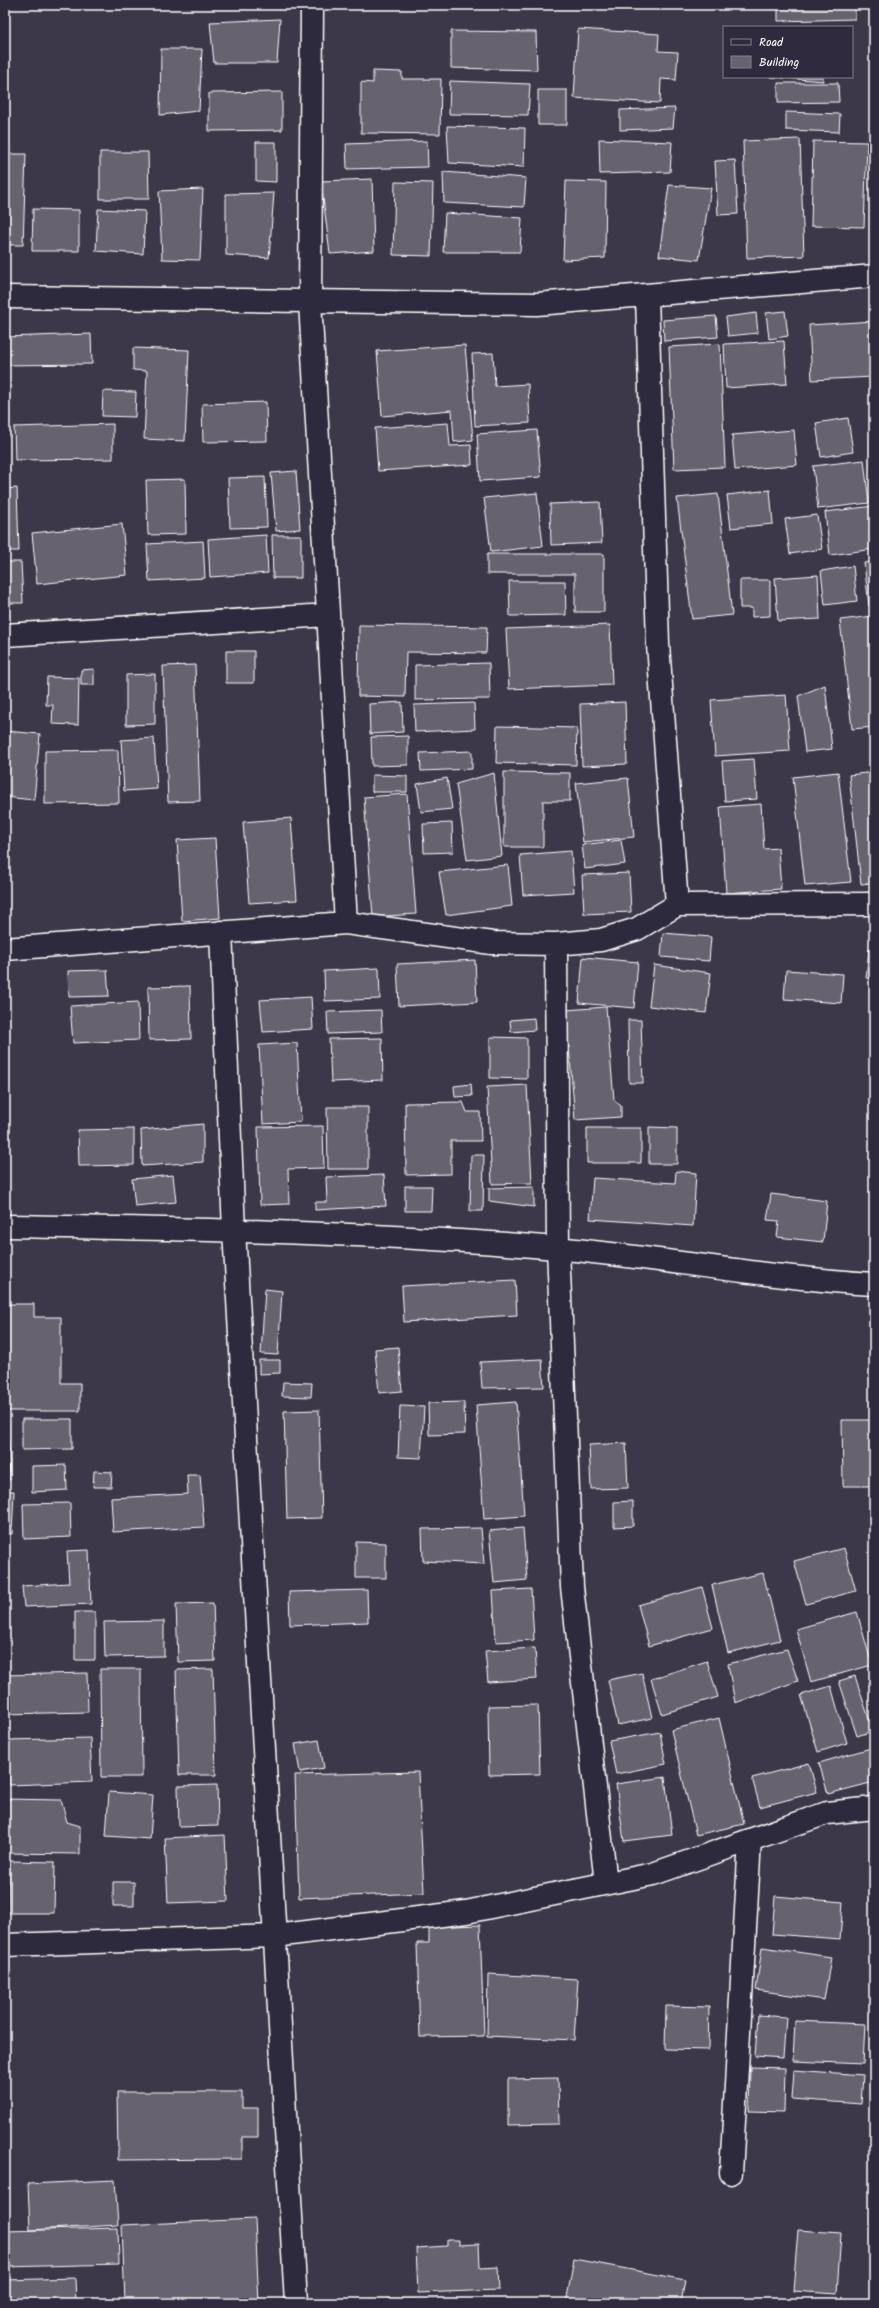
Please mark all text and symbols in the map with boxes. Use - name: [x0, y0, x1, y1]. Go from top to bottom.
- legend: [723, 26, 853, 78]
- text: Road: [759, 33, 784, 52]
- text: Building: [759, 53, 799, 72]

